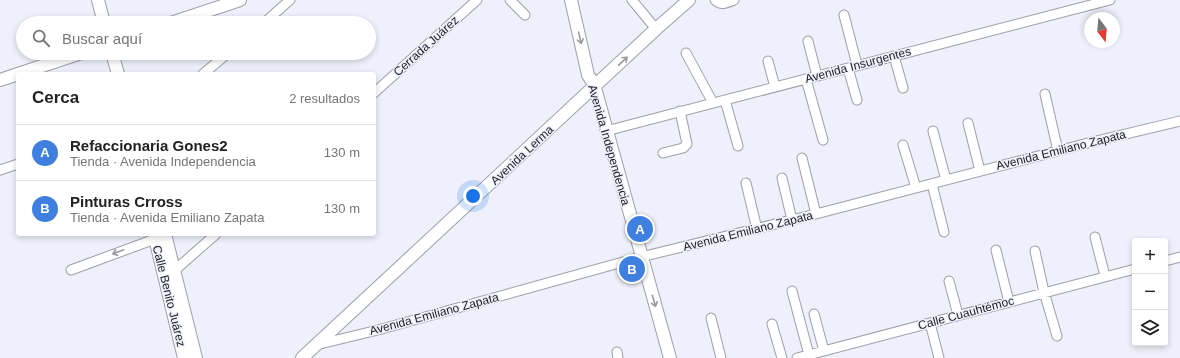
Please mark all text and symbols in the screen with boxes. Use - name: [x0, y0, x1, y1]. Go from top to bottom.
- north arrow: [1084, 12, 1120, 48]
- street label: Cerrada Juárez: [391, 13, 461, 79]
- search box: [16, 16, 376, 60]
- icon: search: [30, 27, 52, 49]
- text: Buscar aquí: [62, 30, 142, 47]
- one-way arrow: [576, 31, 584, 44]
- street label: Avenida Insurgentes: [803, 44, 913, 86]
- one-way arrow: [618, 56, 628, 66]
- street label: Avenida Independencia: [585, 83, 633, 207]
- text: Cerca: [32, 88, 79, 107]
- text: 2 resultados: [289, 91, 360, 106]
- street label: Avenida Lerma: [488, 122, 556, 188]
- street label: Avenida Emiliano Zapata: [995, 127, 1128, 173]
- text: Refaccionaria Gones2: [70, 137, 228, 154]
- text: A: [40, 145, 50, 160]
- text: 130 m: [324, 145, 360, 160]
- text: Tienda · Avenida Independencia: [70, 154, 256, 169]
- your location: [463, 186, 483, 206]
- text: Pinturas Crross: [70, 193, 183, 210]
- text: B: [40, 201, 50, 216]
- text: 130 m: [324, 201, 360, 216]
- street label: Avenida Emiliano Zapata: [682, 208, 815, 254]
- text: Tienda · Avenida Emiliano Zapata: [70, 210, 264, 225]
- pin: A: [627, 214, 653, 244]
- map controls: [1132, 238, 1168, 346]
- button: +: [1132, 238, 1168, 274]
- street label: Calle Benito Juárez: [150, 244, 188, 348]
- one-way arrow: [113, 249, 125, 257]
- pin: B: [619, 254, 645, 284]
- button: −: [1132, 274, 1168, 310]
- street label: Avenida Emiliano Zapata: [368, 290, 500, 338]
- street label: Calle Cuauhtémoc: [917, 293, 1015, 333]
- one-way arrow: [651, 294, 658, 307]
- button: layers: [1132, 310, 1168, 346]

